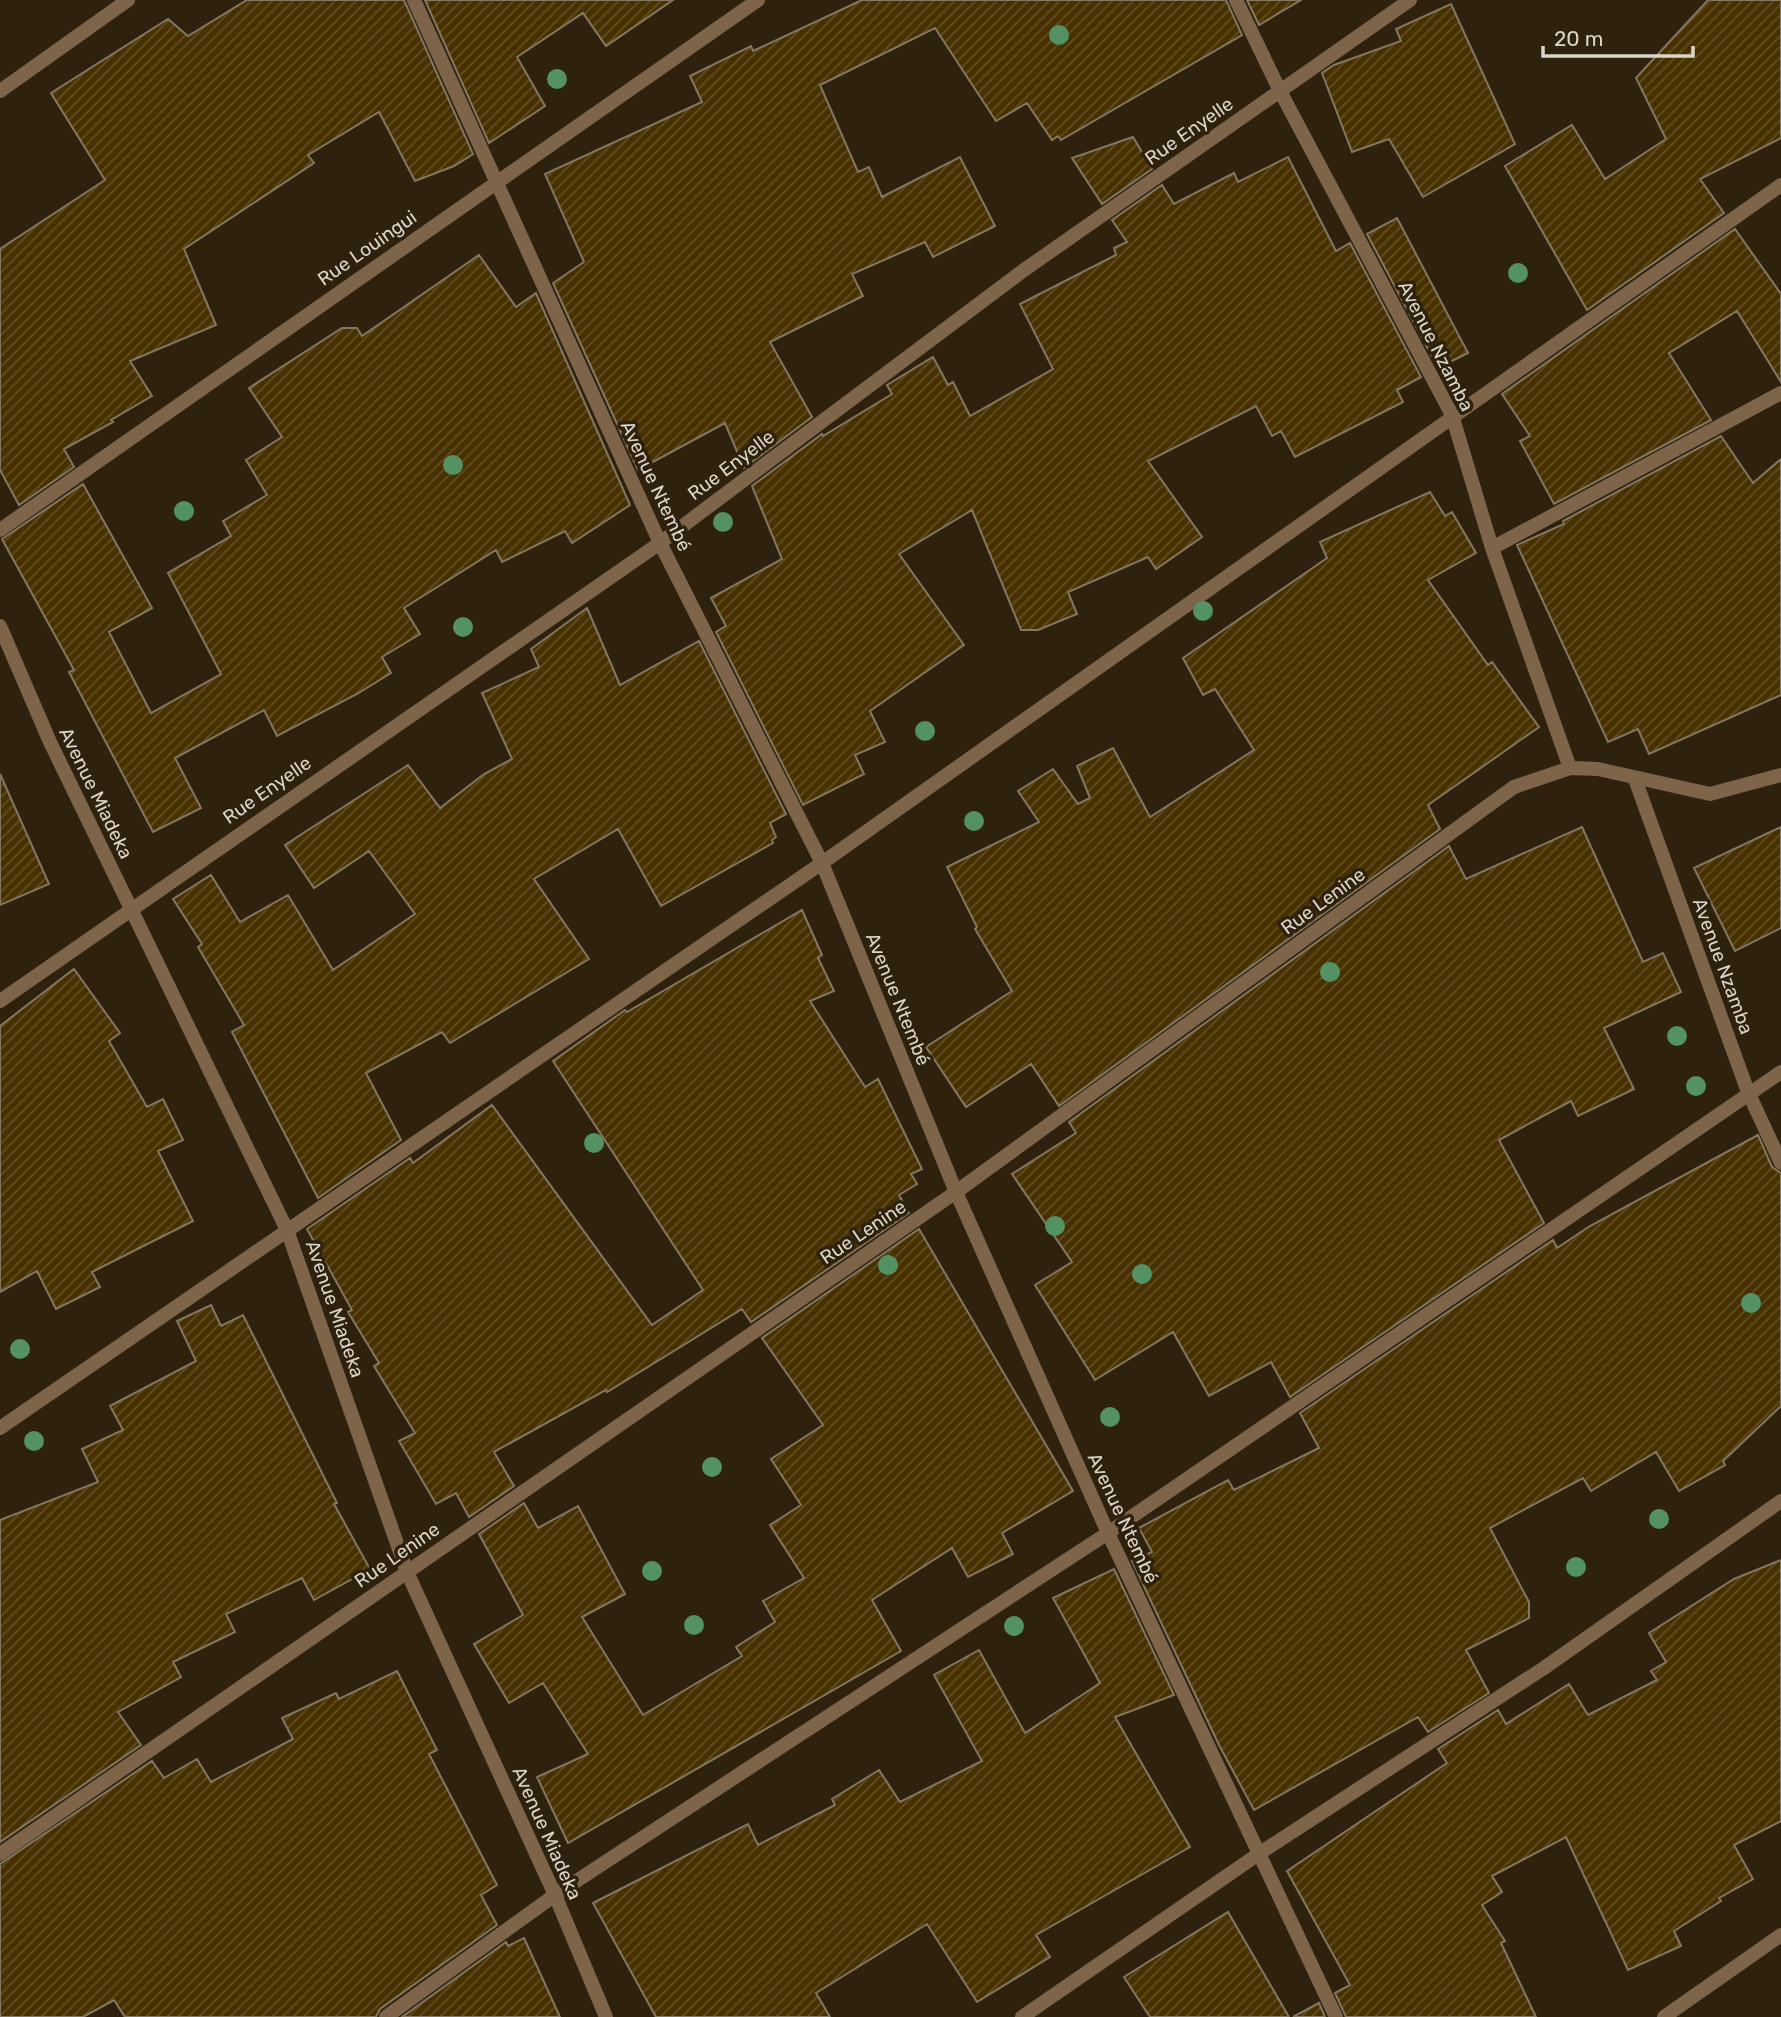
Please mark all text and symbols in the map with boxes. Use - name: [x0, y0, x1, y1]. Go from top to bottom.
- scale bar: [1543, 14, 1694, 58]
- text: 20 m: [1554, 26, 1603, 51]
- street label: Rue Enyelle: [1140, 92, 1238, 170]
- street label: Rue Louingui: [313, 205, 421, 291]
- street label: Avenue Nzamba: [1393, 277, 1479, 415]
- street label: Avenue Ntembé: [616, 417, 696, 555]
- street label: Rue Enyelle: [683, 425, 779, 505]
- street label: Avenue Miadeka: [54, 724, 138, 862]
- street label: Rue Enyelle: [218, 751, 316, 829]
- street label: Rue Lenine: [1276, 863, 1370, 939]
- street label: Avenue Nzamba: [1688, 895, 1758, 1037]
- street label: Avenue Ntembé: [861, 929, 935, 1069]
- street label: Rue Lenine: [816, 1195, 910, 1269]
- street label: Avenue Miadeka: [301, 1237, 369, 1381]
- street label: Avenue Ntembé: [1083, 1449, 1163, 1587]
- street label: Rue Lenine: [350, 1517, 444, 1593]
- street label: Avenue Miadeka: [507, 1763, 587, 1903]

